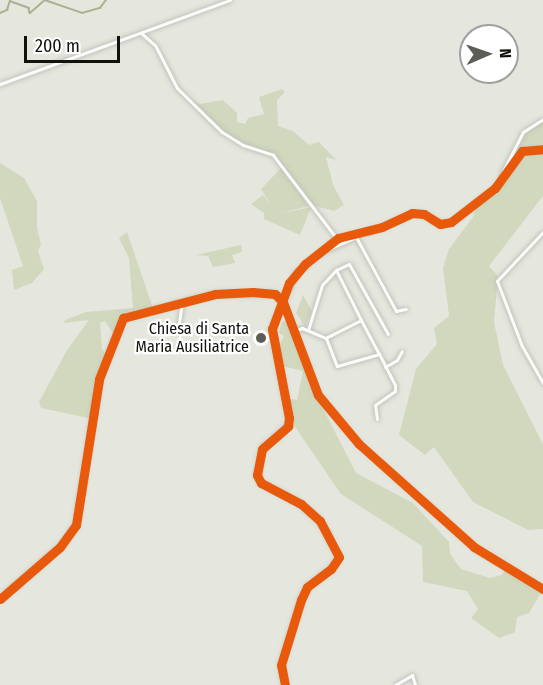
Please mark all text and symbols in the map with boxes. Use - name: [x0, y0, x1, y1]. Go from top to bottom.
- scale bar: [27, 24, 123, 62]
- north arrow: [459, 24, 519, 84]
- text: 200 m: [35, 35, 80, 57]
- text: N: [496, 48, 515, 59]
- place label: Chiesa di Santa Maria Ausiliatrice: [136, 319, 249, 357]
- marker: Chiesa di Santa Maria Ausiliatrice: [254, 331, 268, 345]

